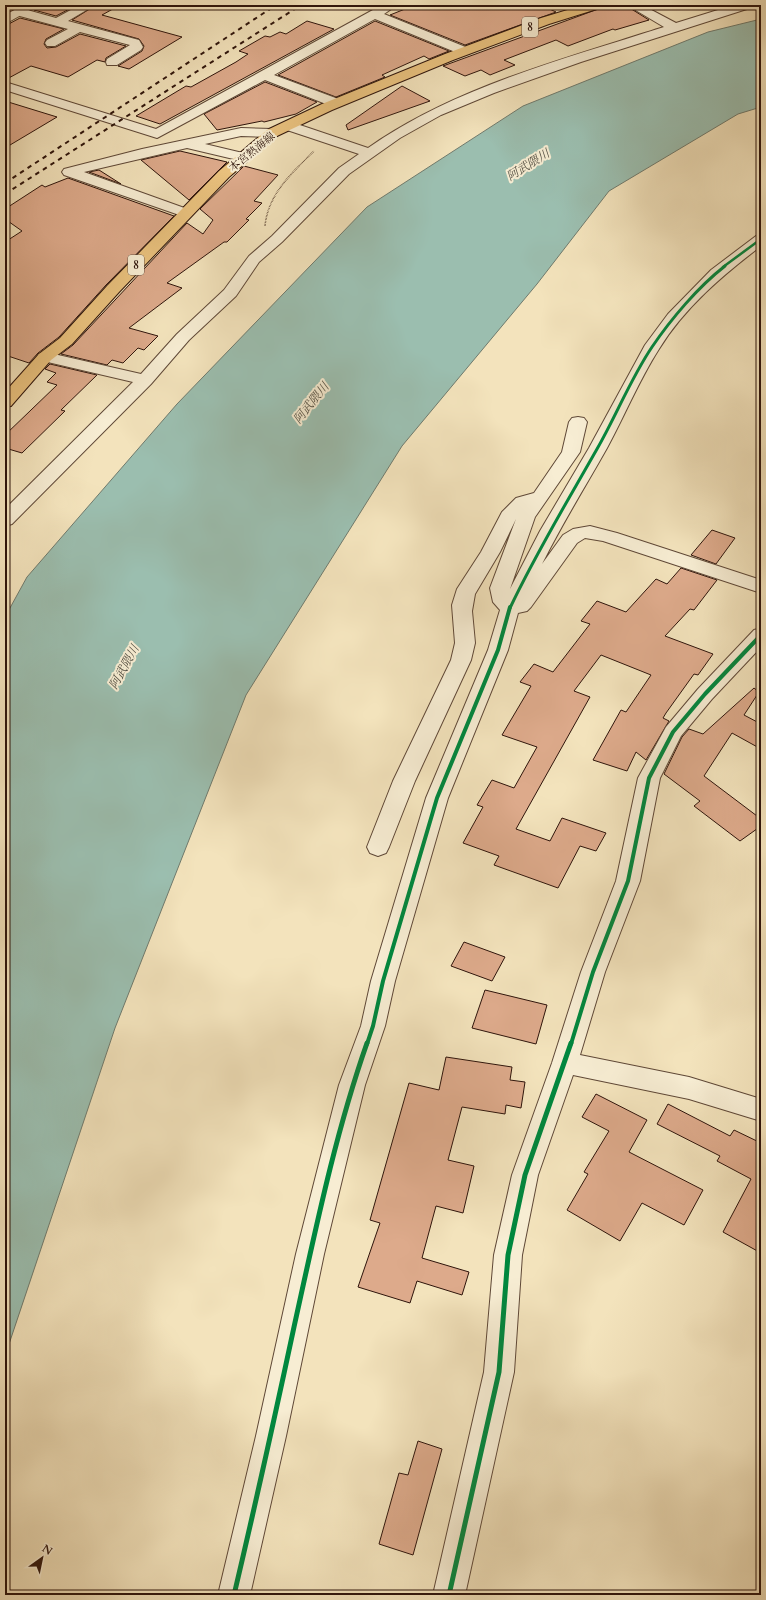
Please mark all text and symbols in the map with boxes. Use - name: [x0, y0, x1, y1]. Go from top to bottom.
- road number: 8: [522, 17, 538, 37]
- street label: 本宮熱海線: [226, 129, 278, 175]
- water label: 阿武隈川: [503, 144, 554, 185]
- road number: 8: [128, 255, 144, 275]
- water label: 阿武隈川: [290, 378, 334, 427]
- water label: 阿武隈川: [105, 640, 144, 692]
- north arrow: [22, 1538, 62, 1578]
- text: N: [39, 1541, 56, 1559]

